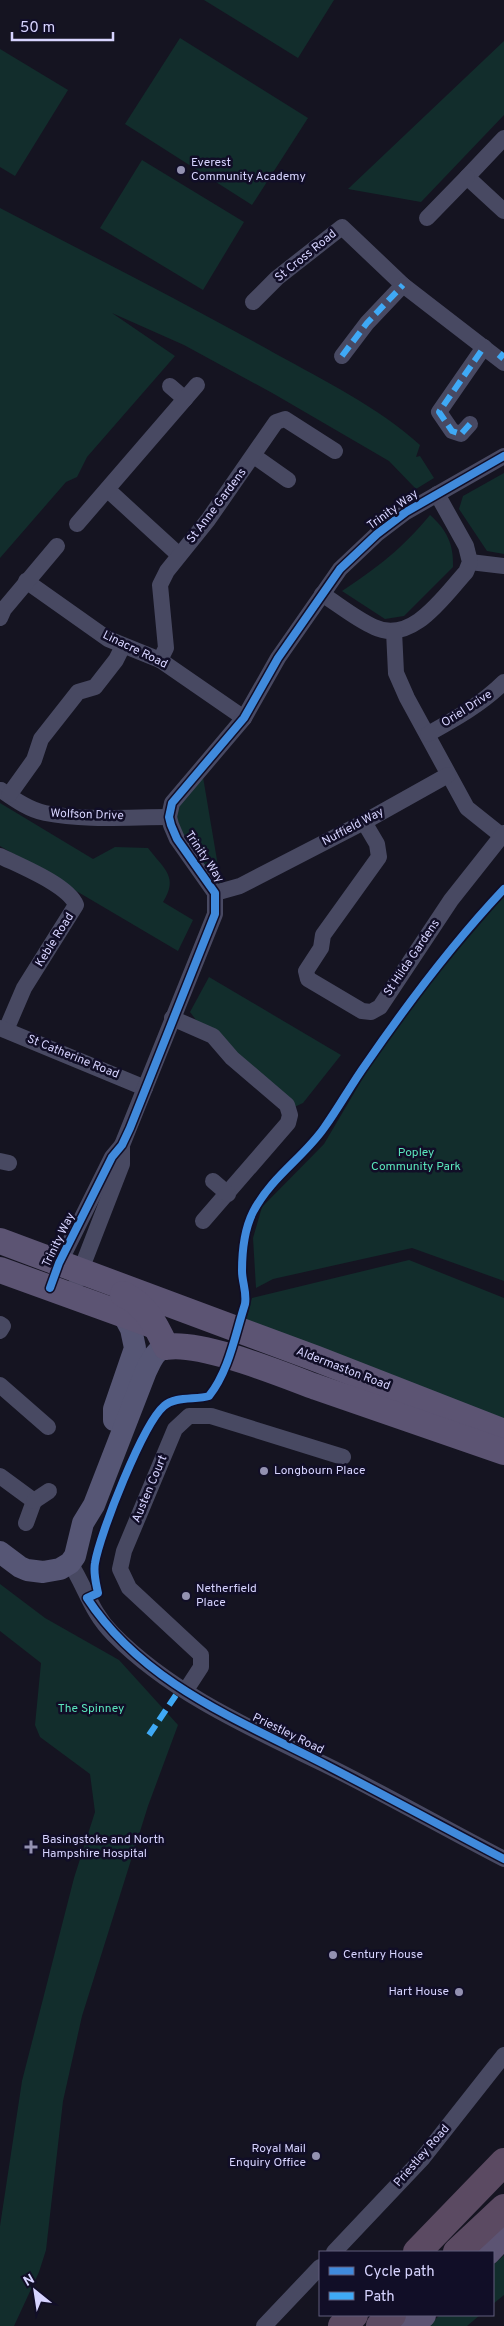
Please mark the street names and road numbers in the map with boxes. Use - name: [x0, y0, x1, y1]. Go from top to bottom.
- street label: St Cross Road: [272, 226, 340, 286]
- street label: St Anne Gardens: [184, 465, 250, 547]
- street label: Trinity Way: [364, 486, 422, 534]
- street label: Linacre Road: [100, 627, 170, 673]
- street label: Oriel Drive: [439, 687, 495, 731]
- street label: Nuffield Way: [319, 804, 387, 850]
- street label: Wolfson Drive: [50, 806, 124, 824]
- street label: Trinity Way: [181, 828, 227, 886]
- street label: Keble Road: [32, 910, 78, 970]
- street label: St Hilda Gardens: [380, 916, 444, 1000]
- street label: St Catherine Road: [25, 1031, 121, 1083]
- street label: Trinity Way: [39, 1210, 79, 1270]
- street label: Aldermaston Road: [294, 1344, 392, 1394]
- street label: Austen Court: [129, 1453, 171, 1525]
- street label: Priestley Road: [250, 1710, 326, 1758]
- street label: Priestley Road: [390, 2121, 454, 2191]

